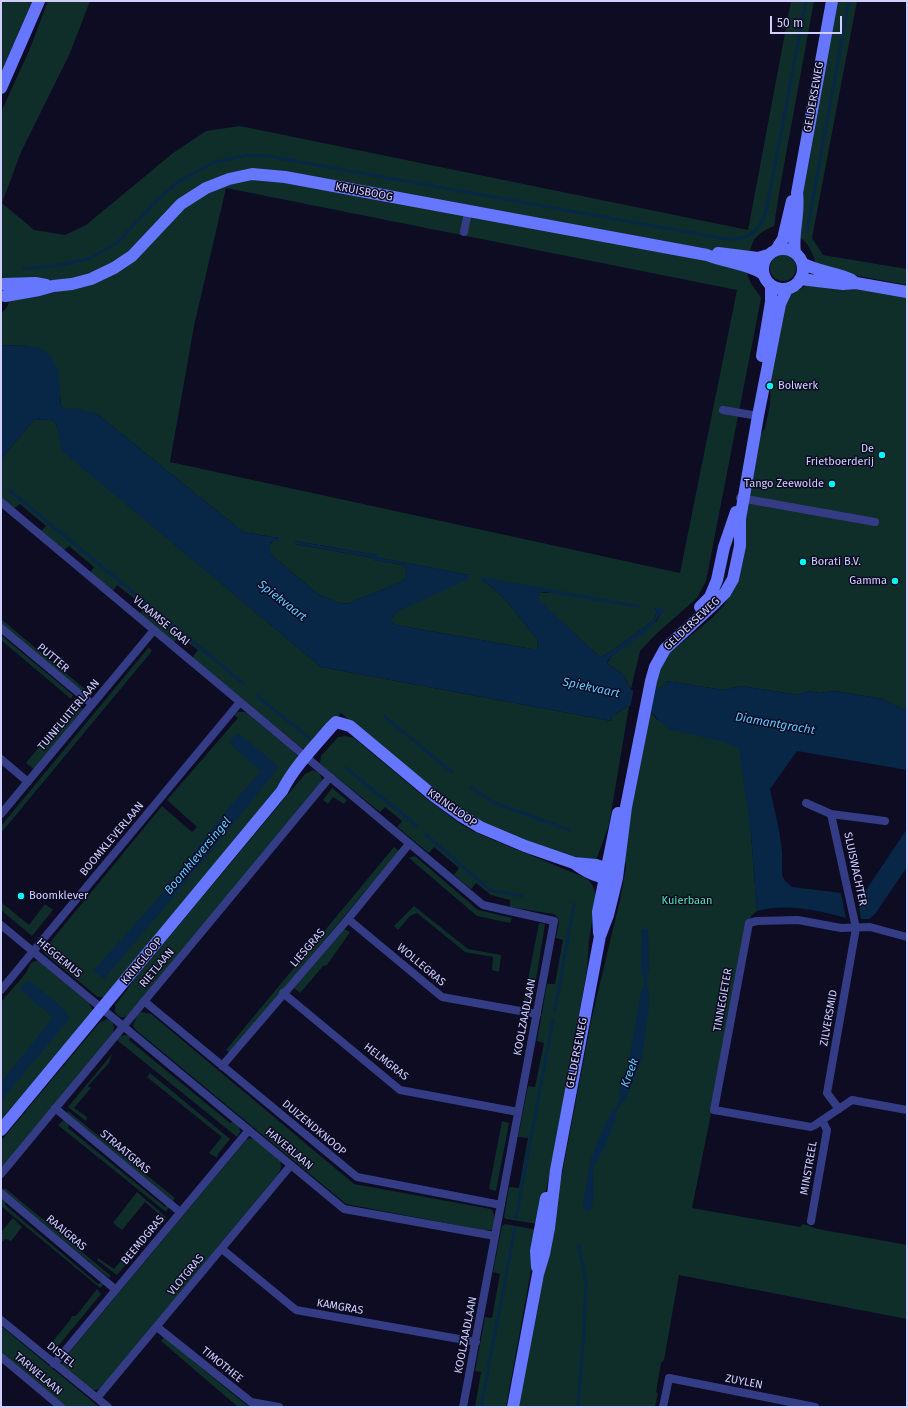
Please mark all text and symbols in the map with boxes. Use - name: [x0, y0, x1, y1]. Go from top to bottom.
- scale bar: [772, 8, 844, 34]
- text: 50 m: [777, 16, 803, 30]
- street label: GELDERSEWEG: [801, 61, 827, 133]
- street label: KRUISBOOG: [334, 180, 394, 204]
- place label: Bolwerk: [778, 379, 818, 393]
- marker: Bolwerk: [765, 381, 775, 391]
- place label: De Frietboerderij: [806, 442, 874, 468]
- marker: De Frietboerderij: [877, 450, 887, 460]
- place label: Tango Zeewolde: [744, 477, 824, 491]
- marker: Tango Zeewolde: [827, 479, 837, 489]
- place label: Borati B.V.: [811, 555, 861, 569]
- marker: Borati B.V.: [798, 557, 808, 567]
- place label: Gamma: [849, 574, 887, 588]
- marker: Gamma: [890, 576, 900, 586]
- water label: Spiekvaart: [255, 578, 309, 624]
- street label: VLAAMSE GAAI: [130, 593, 192, 649]
- street label: GELDERSEWEG: [661, 595, 723, 653]
- street label: PUTTER: [34, 641, 72, 675]
- water label: Spiekvaart: [561, 675, 621, 701]
- street label: TUINFLUITERLAAN: [35, 677, 103, 753]
- water label: Diamantgracht: [734, 710, 816, 738]
- street label: KRINGLOOP: [425, 786, 479, 830]
- street label: BOOMKLEVERLAAN: [77, 799, 147, 879]
- water label: Boomkleversingel: [162, 815, 234, 897]
- street label: SLUISWACHTER: [841, 831, 869, 907]
- place label: Boomklever: [29, 889, 88, 903]
- marker: Boomklever: [16, 891, 26, 901]
- park label: Kuierbaan: [662, 894, 712, 908]
- street label: LIESGRAS: [288, 926, 328, 970]
- street label: HEGGEMUS: [34, 935, 84, 981]
- street label: KRINGLOOP: [118, 935, 166, 987]
- street label: WOLLEGRAS: [394, 941, 448, 989]
- street label: RIETLAAN: [137, 946, 177, 990]
- street label: TINNEGIETER: [711, 967, 735, 1033]
- street label: KOOLZAADLAAN: [511, 977, 539, 1057]
- street label: ZILVERSMID: [818, 989, 840, 1047]
- street label: GELDERSEWEG: [564, 1017, 590, 1089]
- street label: HELMGRAS: [361, 1040, 411, 1084]
- water label: Kreek: [618, 1056, 642, 1090]
- street label: DUIZENDKNOOP: [279, 1097, 349, 1159]
- street label: HAVERLAAN: [263, 1125, 315, 1173]
- street label: STRAATGRAS: [97, 1127, 153, 1177]
- street label: MINSTREEL: [798, 1140, 820, 1196]
- street label: RAAIGRAS: [43, 1212, 89, 1254]
- street label: BEEMDGRAS: [119, 1213, 167, 1267]
- street label: VLOTGRAS: [165, 1252, 207, 1298]
- street label: KOOLZAADLAAN: [452, 1295, 480, 1375]
- street label: KAMGRAS: [316, 1296, 364, 1318]
- street label: DISTEL: [44, 1339, 78, 1371]
- street label: TIMOTHEE: [199, 1344, 245, 1386]
- street label: TARWELAAN: [11, 1350, 65, 1398]
- street label: ZUYLEN: [724, 1372, 764, 1392]

